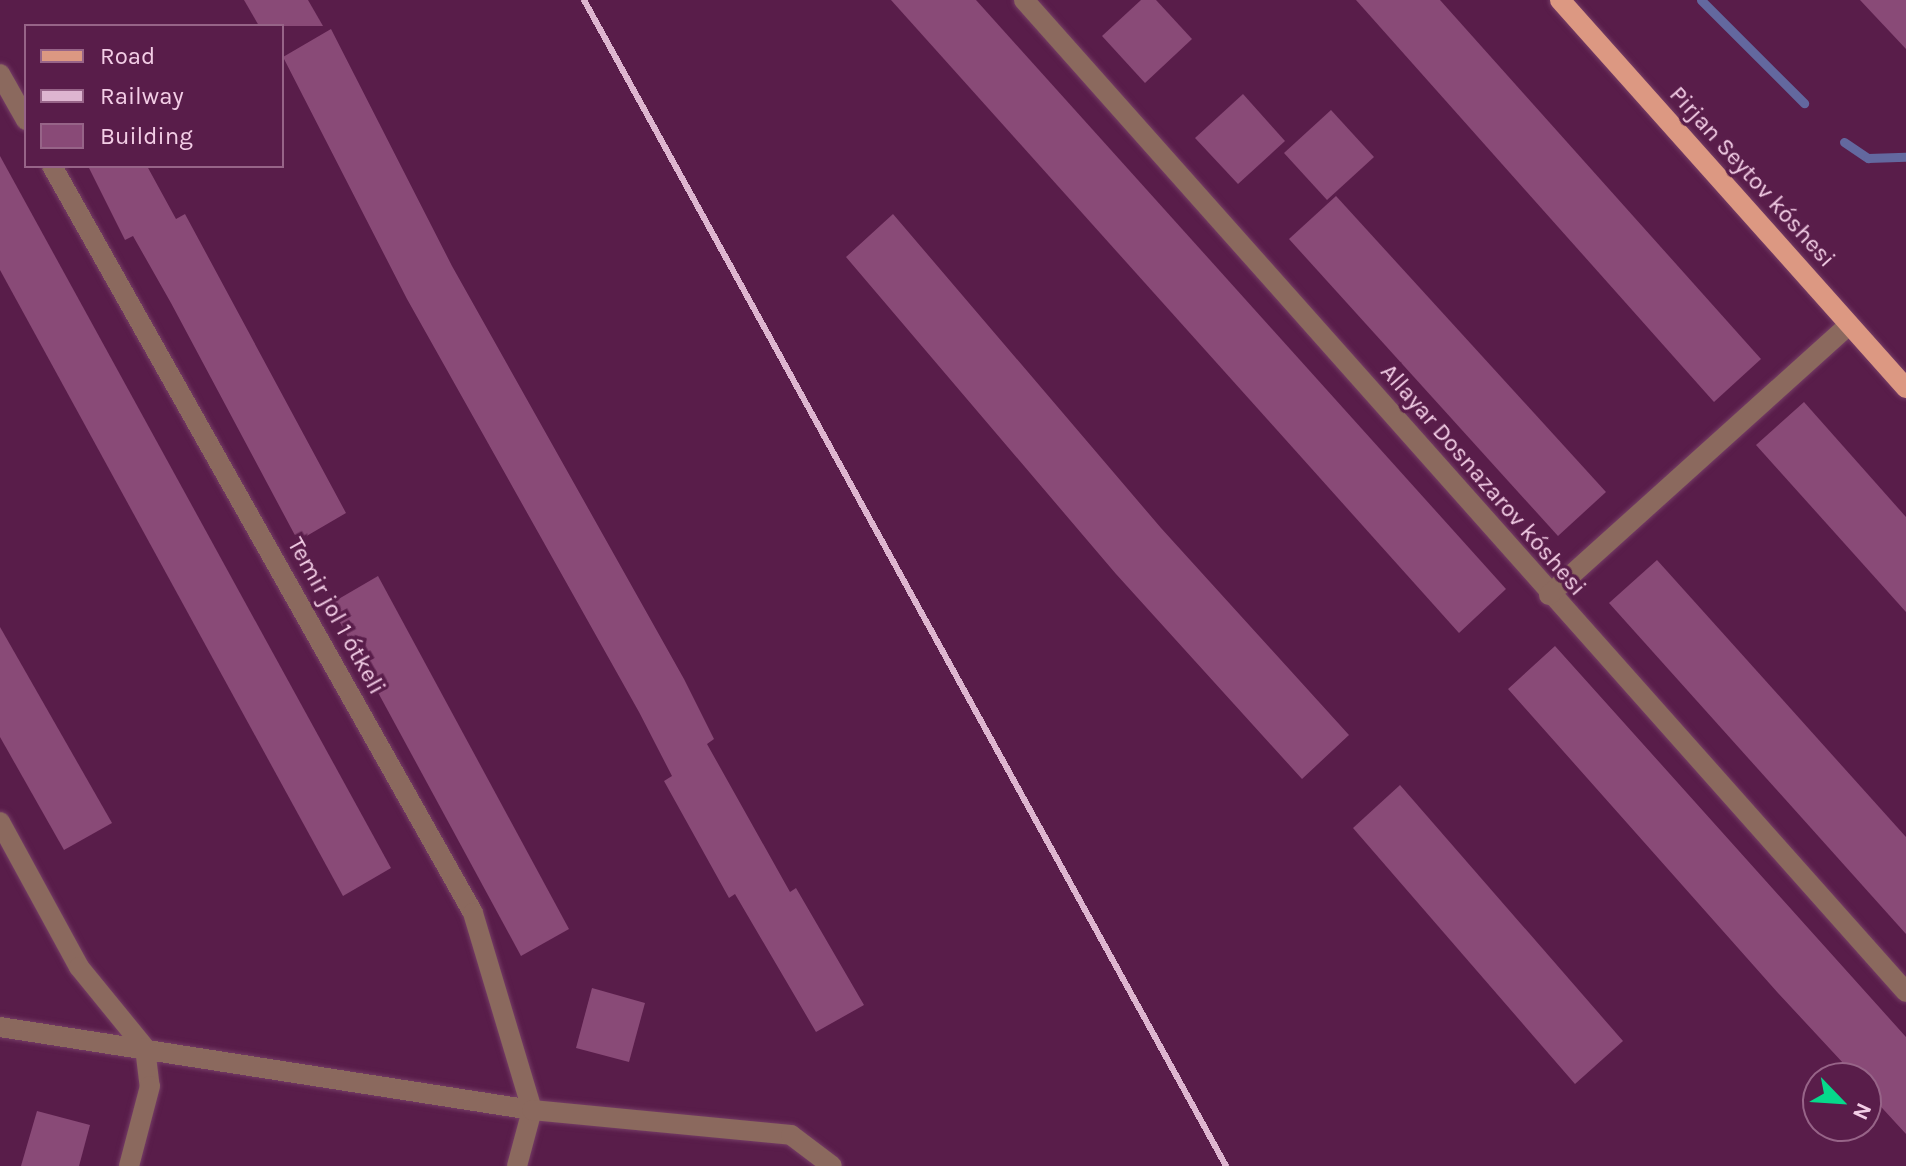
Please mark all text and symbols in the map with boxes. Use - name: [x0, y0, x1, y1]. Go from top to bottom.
- legend: [24, 24, 284, 168]
- text: Road: [100, 42, 155, 70]
- street label: Pirjan Seytov kóshesi: [1663, 81, 1841, 273]
- text: Railway: [100, 82, 184, 110]
- text: Building: [100, 122, 193, 150]
- street label: Allayar Dosnazarov kóshesi: [1374, 358, 1592, 602]
- street label: Temir jol 1 ótkeli: [281, 532, 391, 700]
- north arrow: [1802, 1062, 1882, 1142]
- text: N: [1847, 1099, 1877, 1124]

